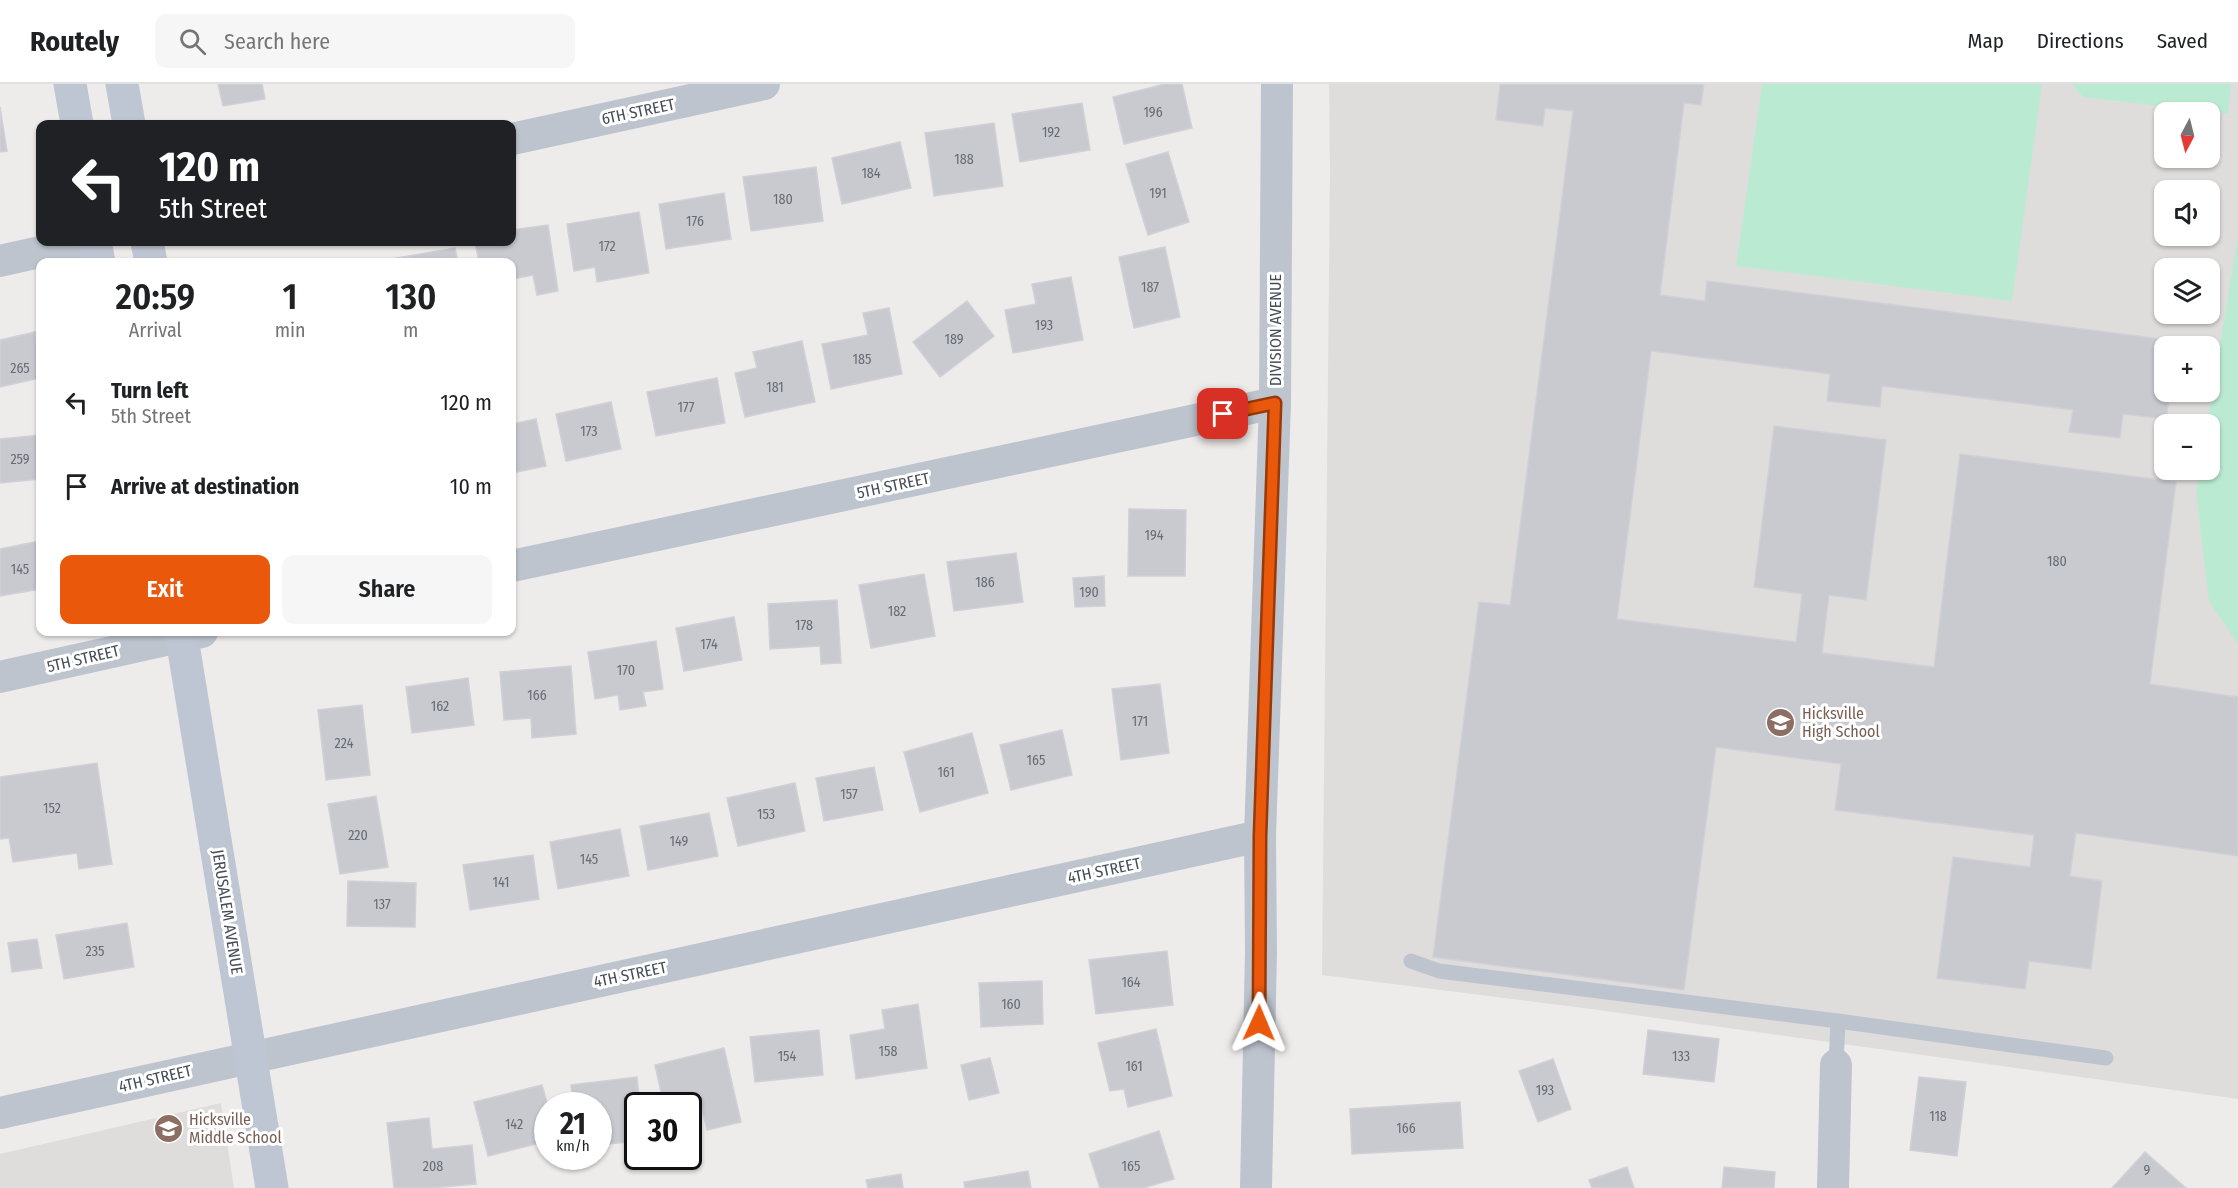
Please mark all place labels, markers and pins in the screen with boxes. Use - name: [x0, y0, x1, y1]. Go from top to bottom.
- pin: [1197, 388, 1248, 439]
- place label: Hicksville High School: [1802, 704, 1880, 741]
- school or university icon: Hicksville High School: [1765, 706, 1797, 738]
- place label: Hicksville Middle School: [189, 1110, 282, 1147]
- school or university icon: Hicksville Middle School: [152, 1112, 184, 1144]

